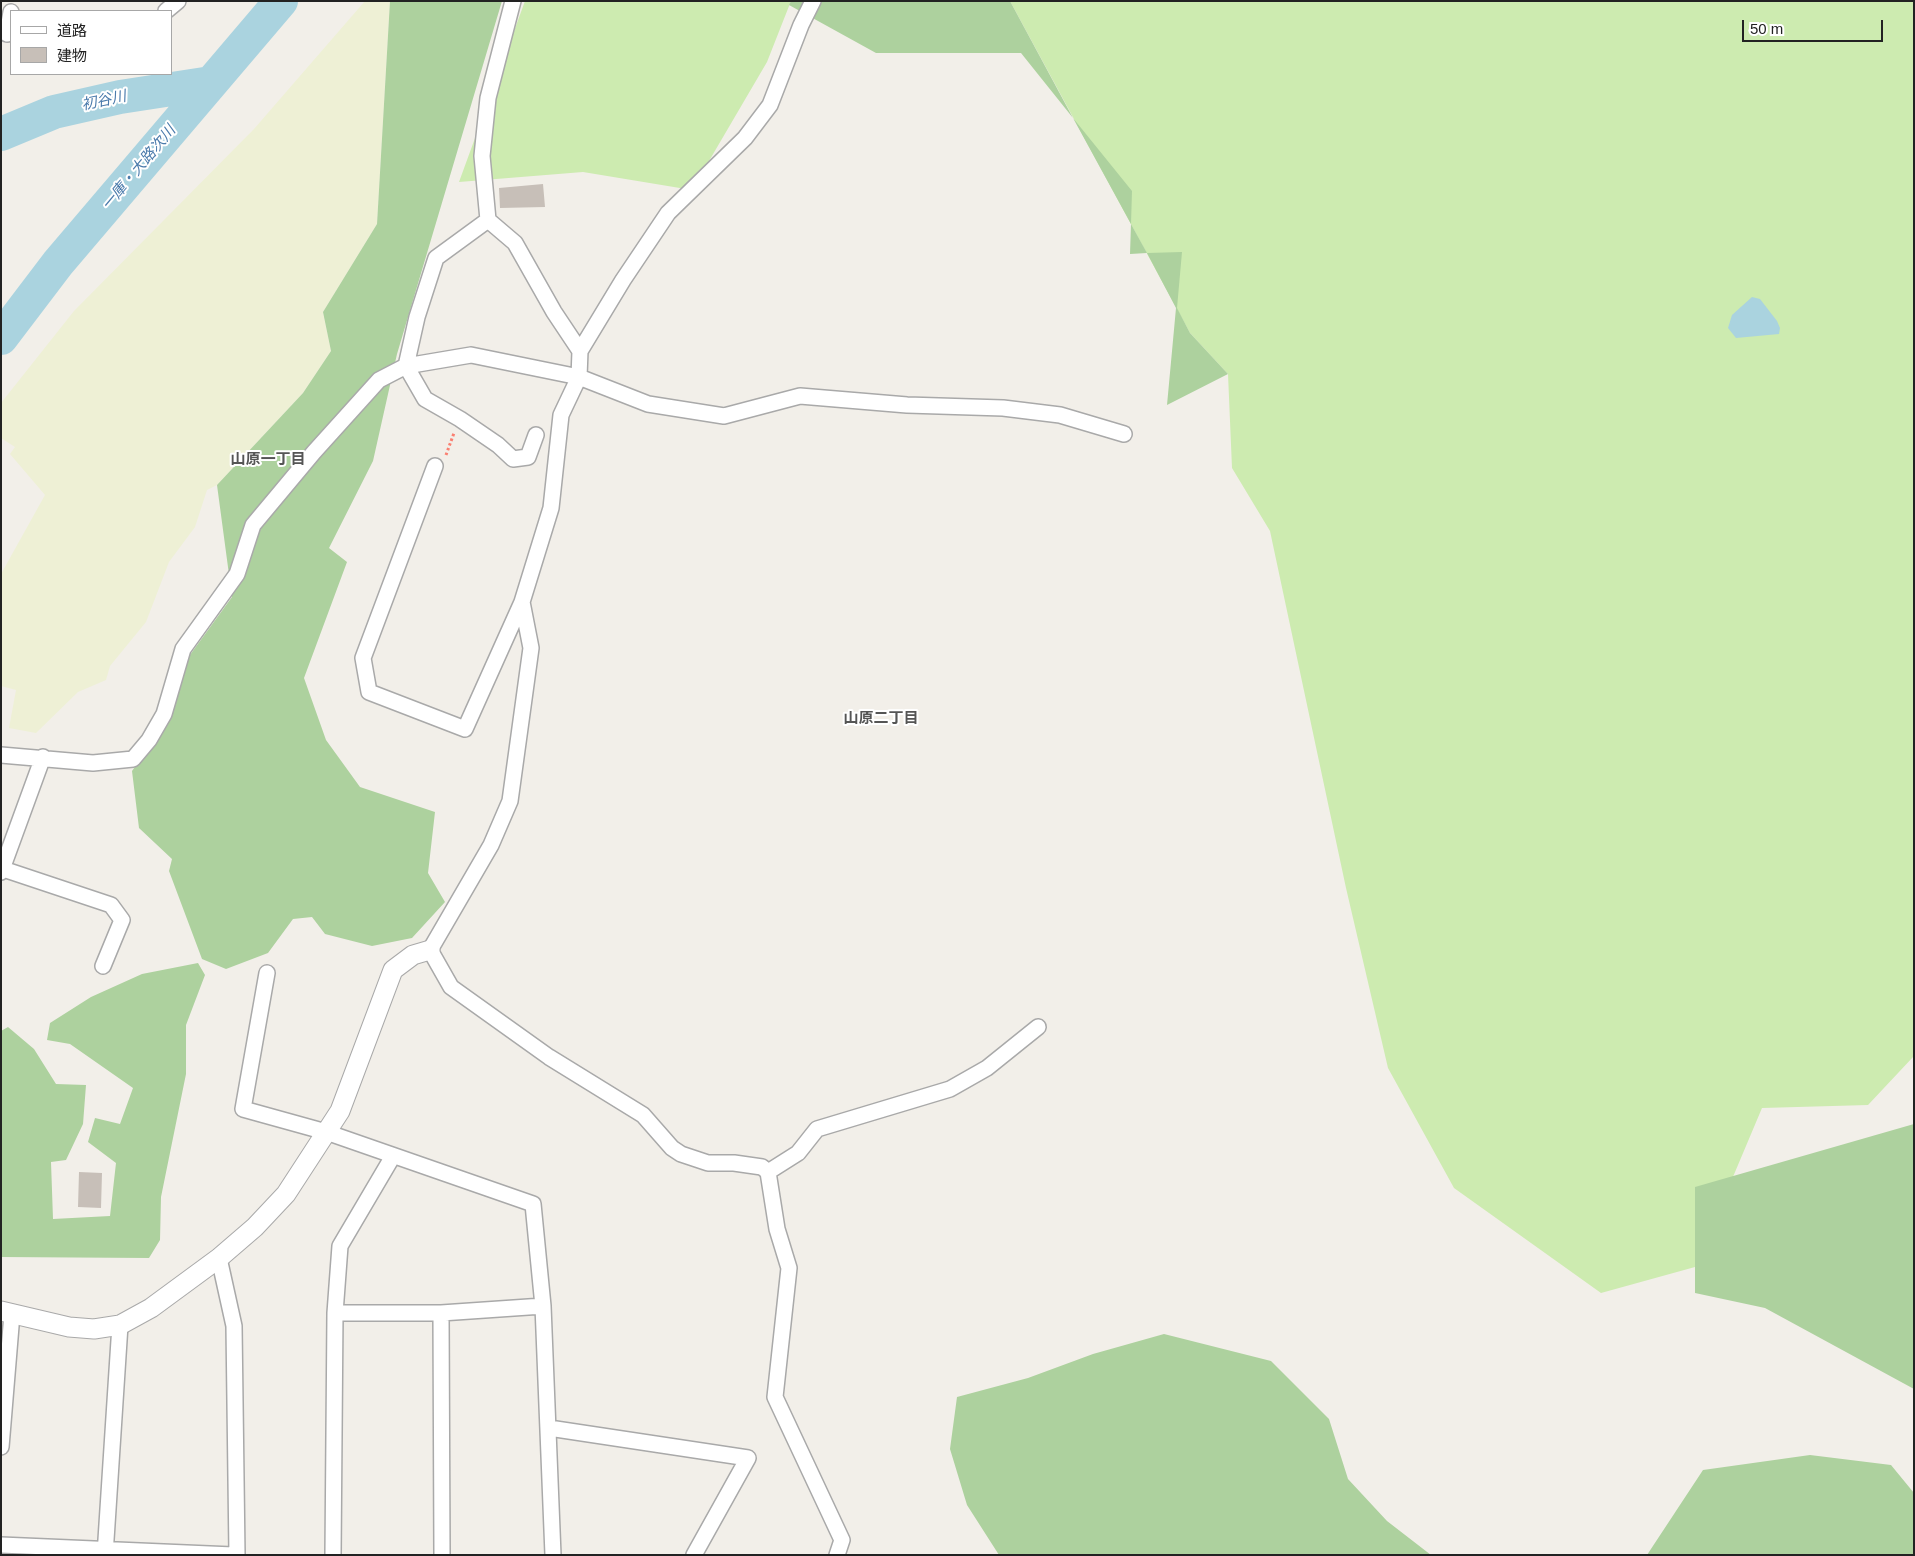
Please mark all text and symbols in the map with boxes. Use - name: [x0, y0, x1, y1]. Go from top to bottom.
- legend: [10, 10, 172, 75]
- scale bar: [1745, 10, 1886, 42]
- text: 50 m: [1750, 20, 1783, 37]
- text: 道路: [57, 22, 87, 39]
- text: 建物: [57, 47, 87, 64]
- water label: 初谷川: [80, 88, 128, 114]
- water label: 一庫・大路次川: [98, 122, 180, 214]
- district label: 山原一丁目: [231, 451, 305, 469]
- district label: 山原二丁目: [844, 710, 918, 728]

